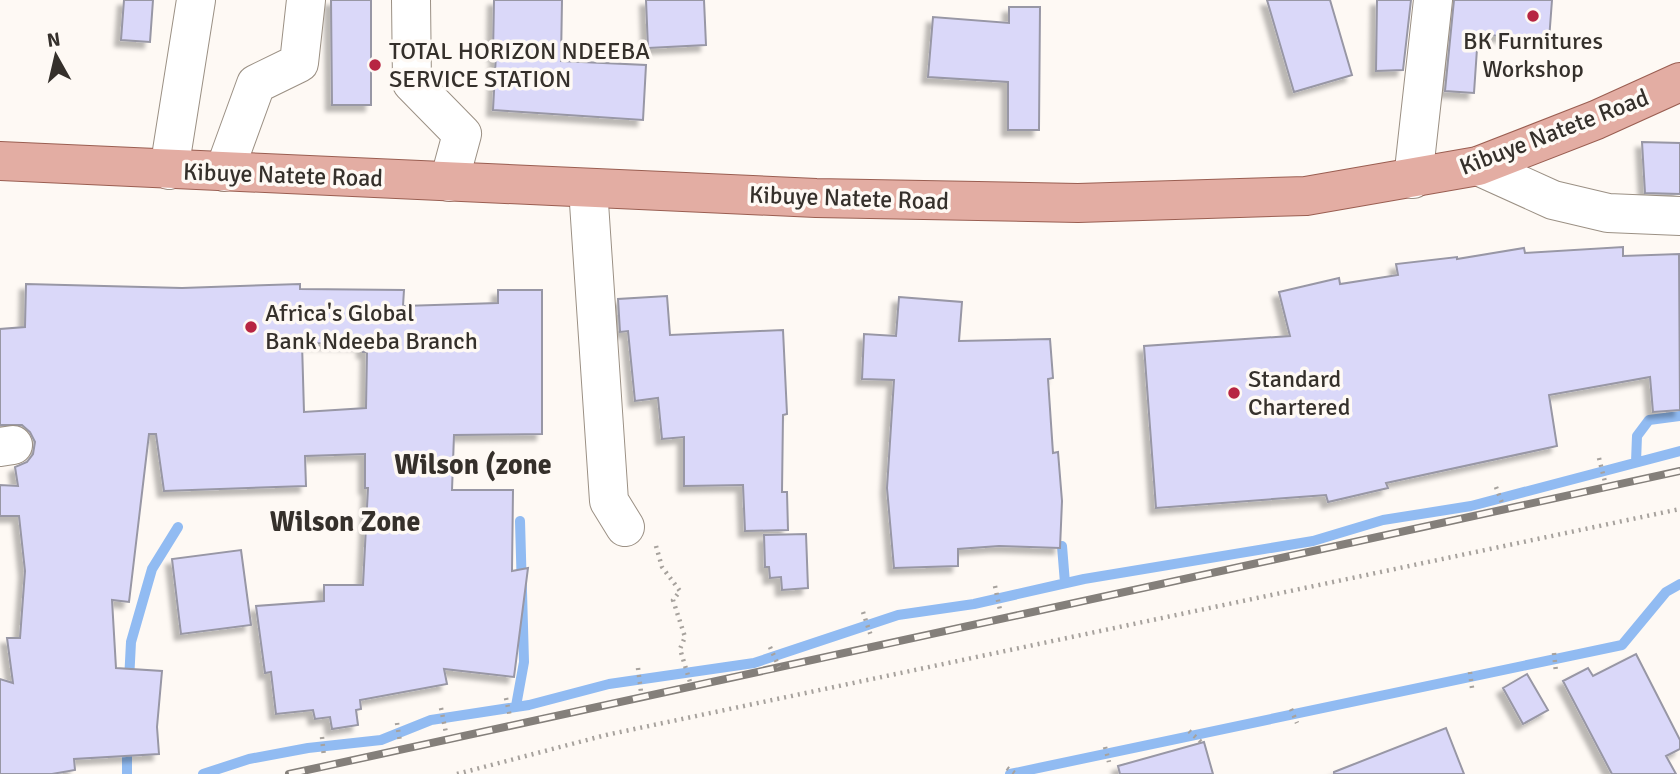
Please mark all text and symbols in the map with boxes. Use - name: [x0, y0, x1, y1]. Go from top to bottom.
- marker: BK Furnitures Workshop: [1525, 8, 1541, 24]
- north arrow: [21, 21, 91, 91]
- place label: BK Furnitures Workshop: [1463, 26, 1603, 84]
- text: N: [46, 27, 62, 53]
- place label: TOTAL HORIZON NDEEBA SERVICE STATION: [389, 36, 650, 94]
- marker: TOTAL HORIZON NDEEBA SERVICE STATION: [367, 57, 383, 73]
- street label: Kibuye Natete Road: [1455, 82, 1653, 182]
- street label: Kibuye Natete Road: [182, 157, 384, 193]
- street label: Kibuye Natete Road: [748, 180, 950, 216]
- place label: Africa's Global Bank Ndeeba Branch: [265, 298, 478, 356]
- marker: Africa's Global Bank Ndeeba Branch: [243, 319, 259, 335]
- place label: Standard Chartered: [1248, 364, 1350, 422]
- marker: Standard Chartered: [1226, 385, 1242, 401]
- district label: Wilson (zone: [394, 448, 552, 482]
- district label: Wilson Zone: [270, 505, 420, 539]

